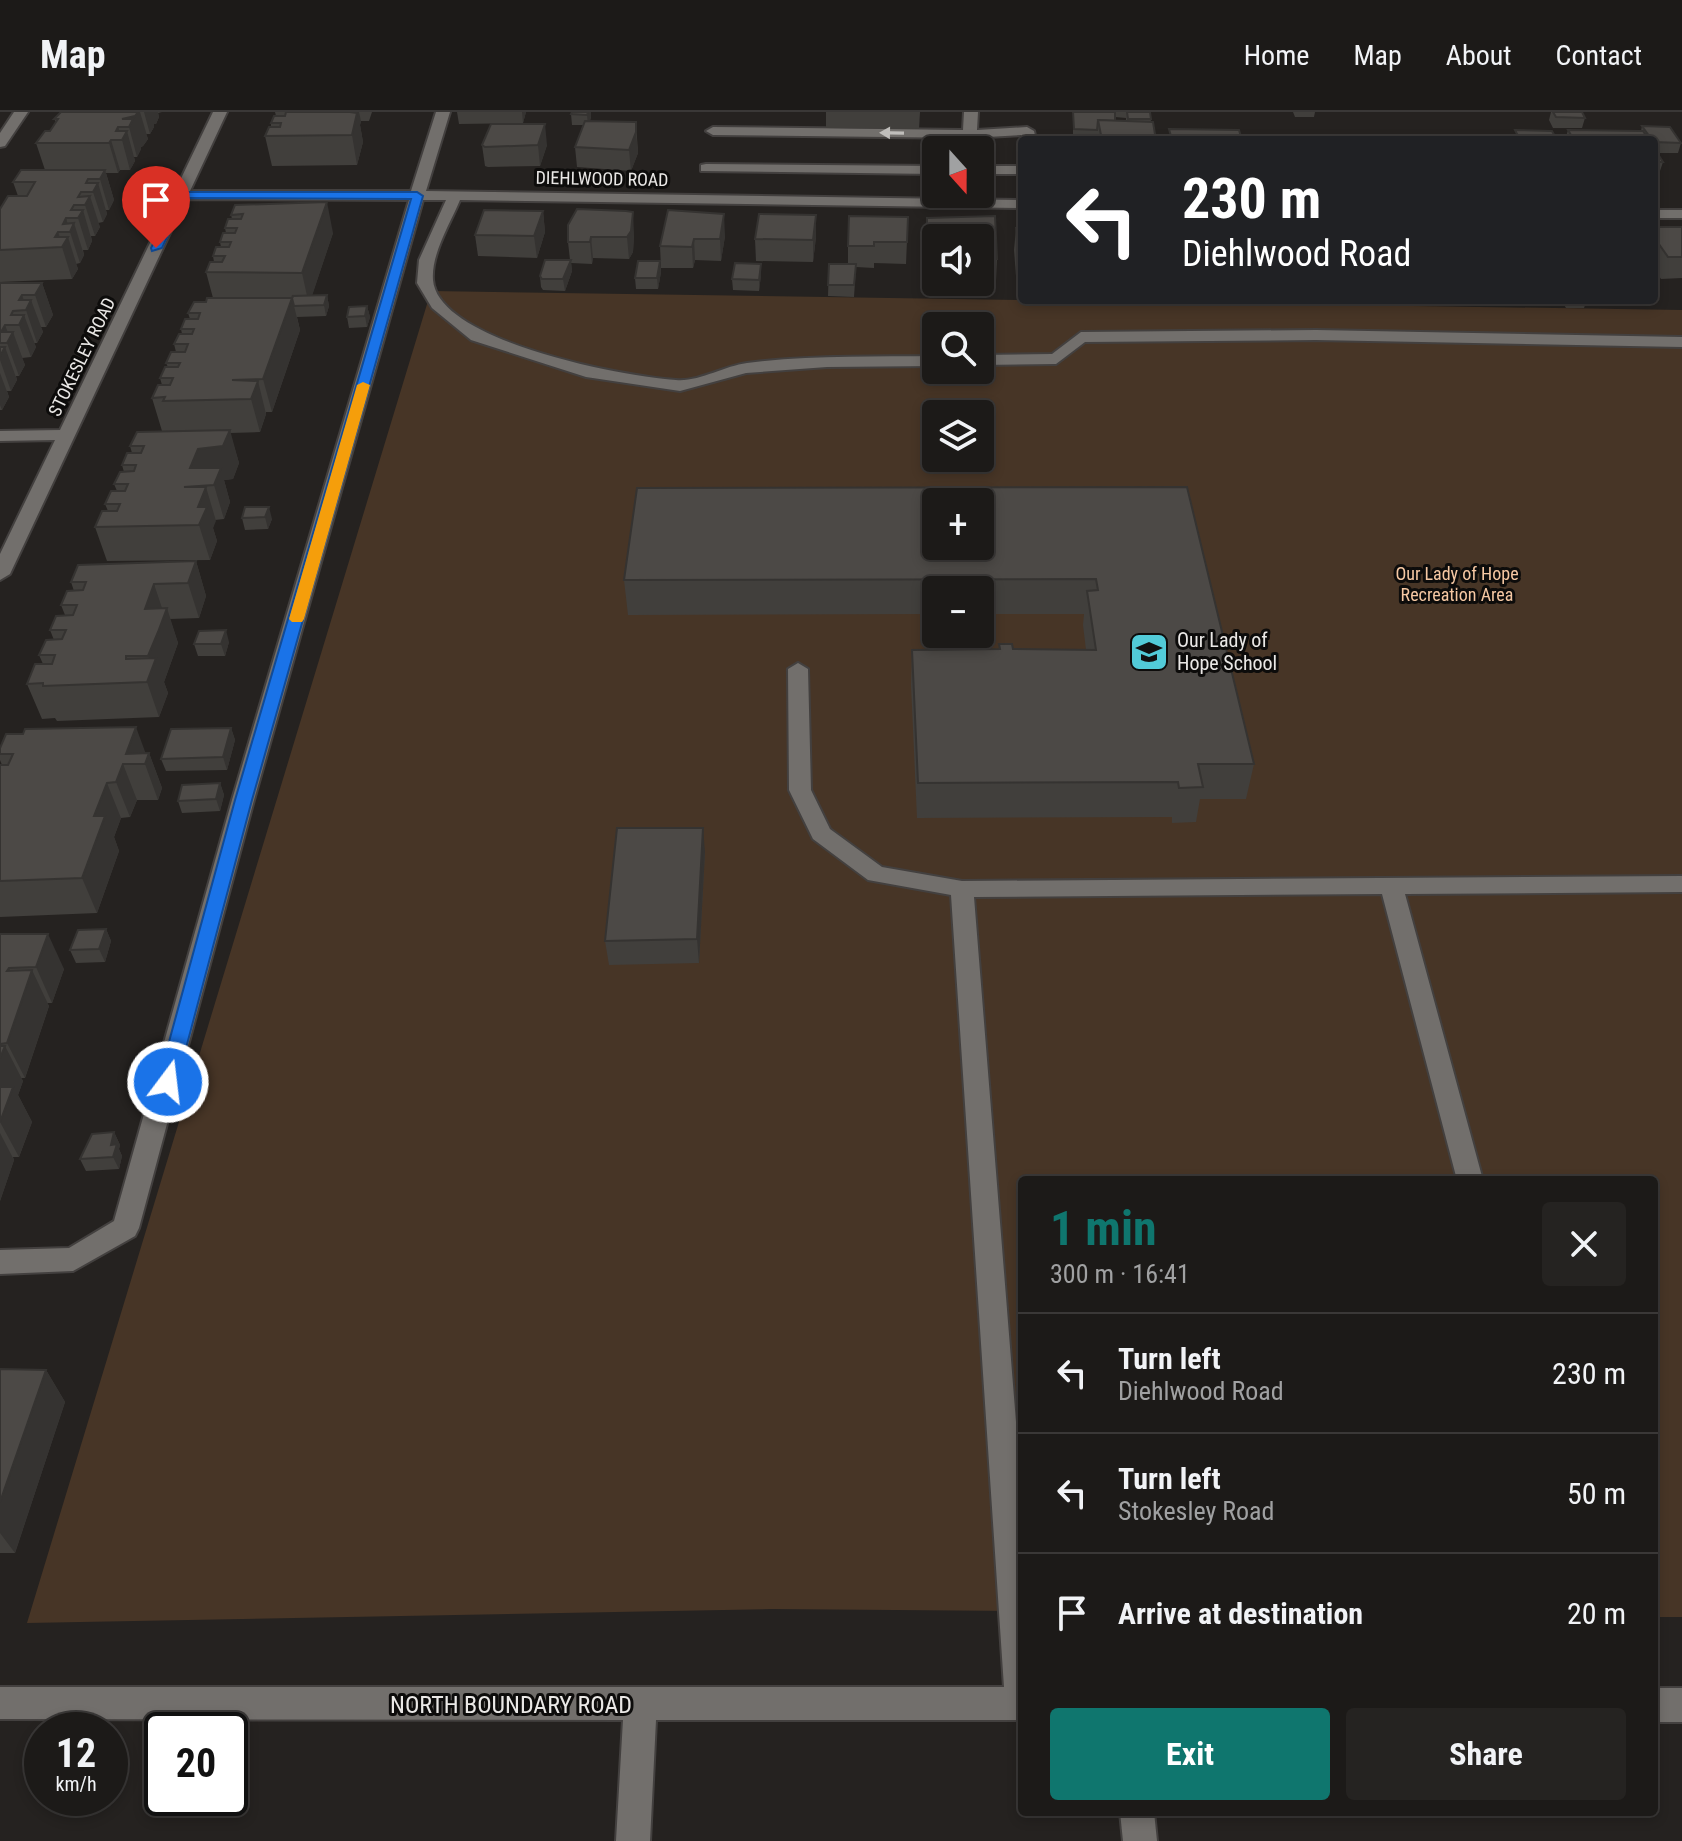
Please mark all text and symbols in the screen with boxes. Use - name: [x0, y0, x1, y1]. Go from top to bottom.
- text: Map: [40, 33, 106, 77]
- text: Home: [1244, 39, 1309, 72]
- text: Map: [1353, 39, 1402, 72]
- text: About: [1446, 39, 1512, 72]
- text: Contact: [1556, 39, 1642, 72]
- one-way arrow: [879, 127, 904, 139]
- north arrow: [922, 136, 994, 208]
- map controls: [922, 136, 994, 648]
- pin: [122, 166, 190, 248]
- text: 230 m: [1182, 166, 1321, 232]
- street label: DIEHLWOOD ROAD: [535, 167, 669, 190]
- icon: left: [1050, 168, 1154, 272]
- icon: arrive: [134, 178, 178, 222]
- button: sound: [922, 224, 994, 296]
- text: Diehlwood Road: [1182, 233, 1411, 275]
- street label: STOKESLEY ROAD: [44, 294, 119, 419]
- button: search: [922, 312, 994, 384]
- button: layers: [922, 400, 994, 472]
- button: +: [922, 488, 994, 560]
- park label: Our Lady of Hope Recreation Area: [1395, 563, 1519, 605]
- button: −: [922, 576, 994, 648]
- place label: Our Lady of Hope School: [1177, 628, 1277, 675]
- school or university icon: Our Lady of Hope School: [1128, 631, 1170, 673]
- position arrow: [126, 1040, 210, 1124]
- text: 1 min: [1050, 1200, 1157, 1257]
- button: close: [1542, 1202, 1626, 1286]
- text: 300 m · 16:41: [1050, 1259, 1190, 1289]
- text: Turn left: [1118, 1341, 1221, 1376]
- icon: left: [1050, 1351, 1094, 1395]
- text: 230 m: [1552, 1356, 1626, 1391]
- text: Diehlwood Road: [1118, 1376, 1284, 1406]
- text: Turn left: [1118, 1461, 1221, 1496]
- icon: left: [1050, 1471, 1094, 1515]
- text: 50 m: [1567, 1476, 1626, 1511]
- text: Stokesley Road: [1118, 1496, 1274, 1526]
- icon: arrive: [1050, 1591, 1094, 1635]
- text: Arrive at destination: [1118, 1596, 1363, 1631]
- text: 20 m: [1567, 1596, 1626, 1631]
- street label: NORTH BOUNDARY ROAD: [390, 1691, 632, 1719]
- button: Exit: [1050, 1708, 1330, 1800]
- button: Share: [1346, 1708, 1626, 1800]
- speed limit sign: 20: [144, 1712, 248, 1816]
- text: 12: [56, 1730, 96, 1777]
- text: km/h: [55, 1772, 97, 1796]

